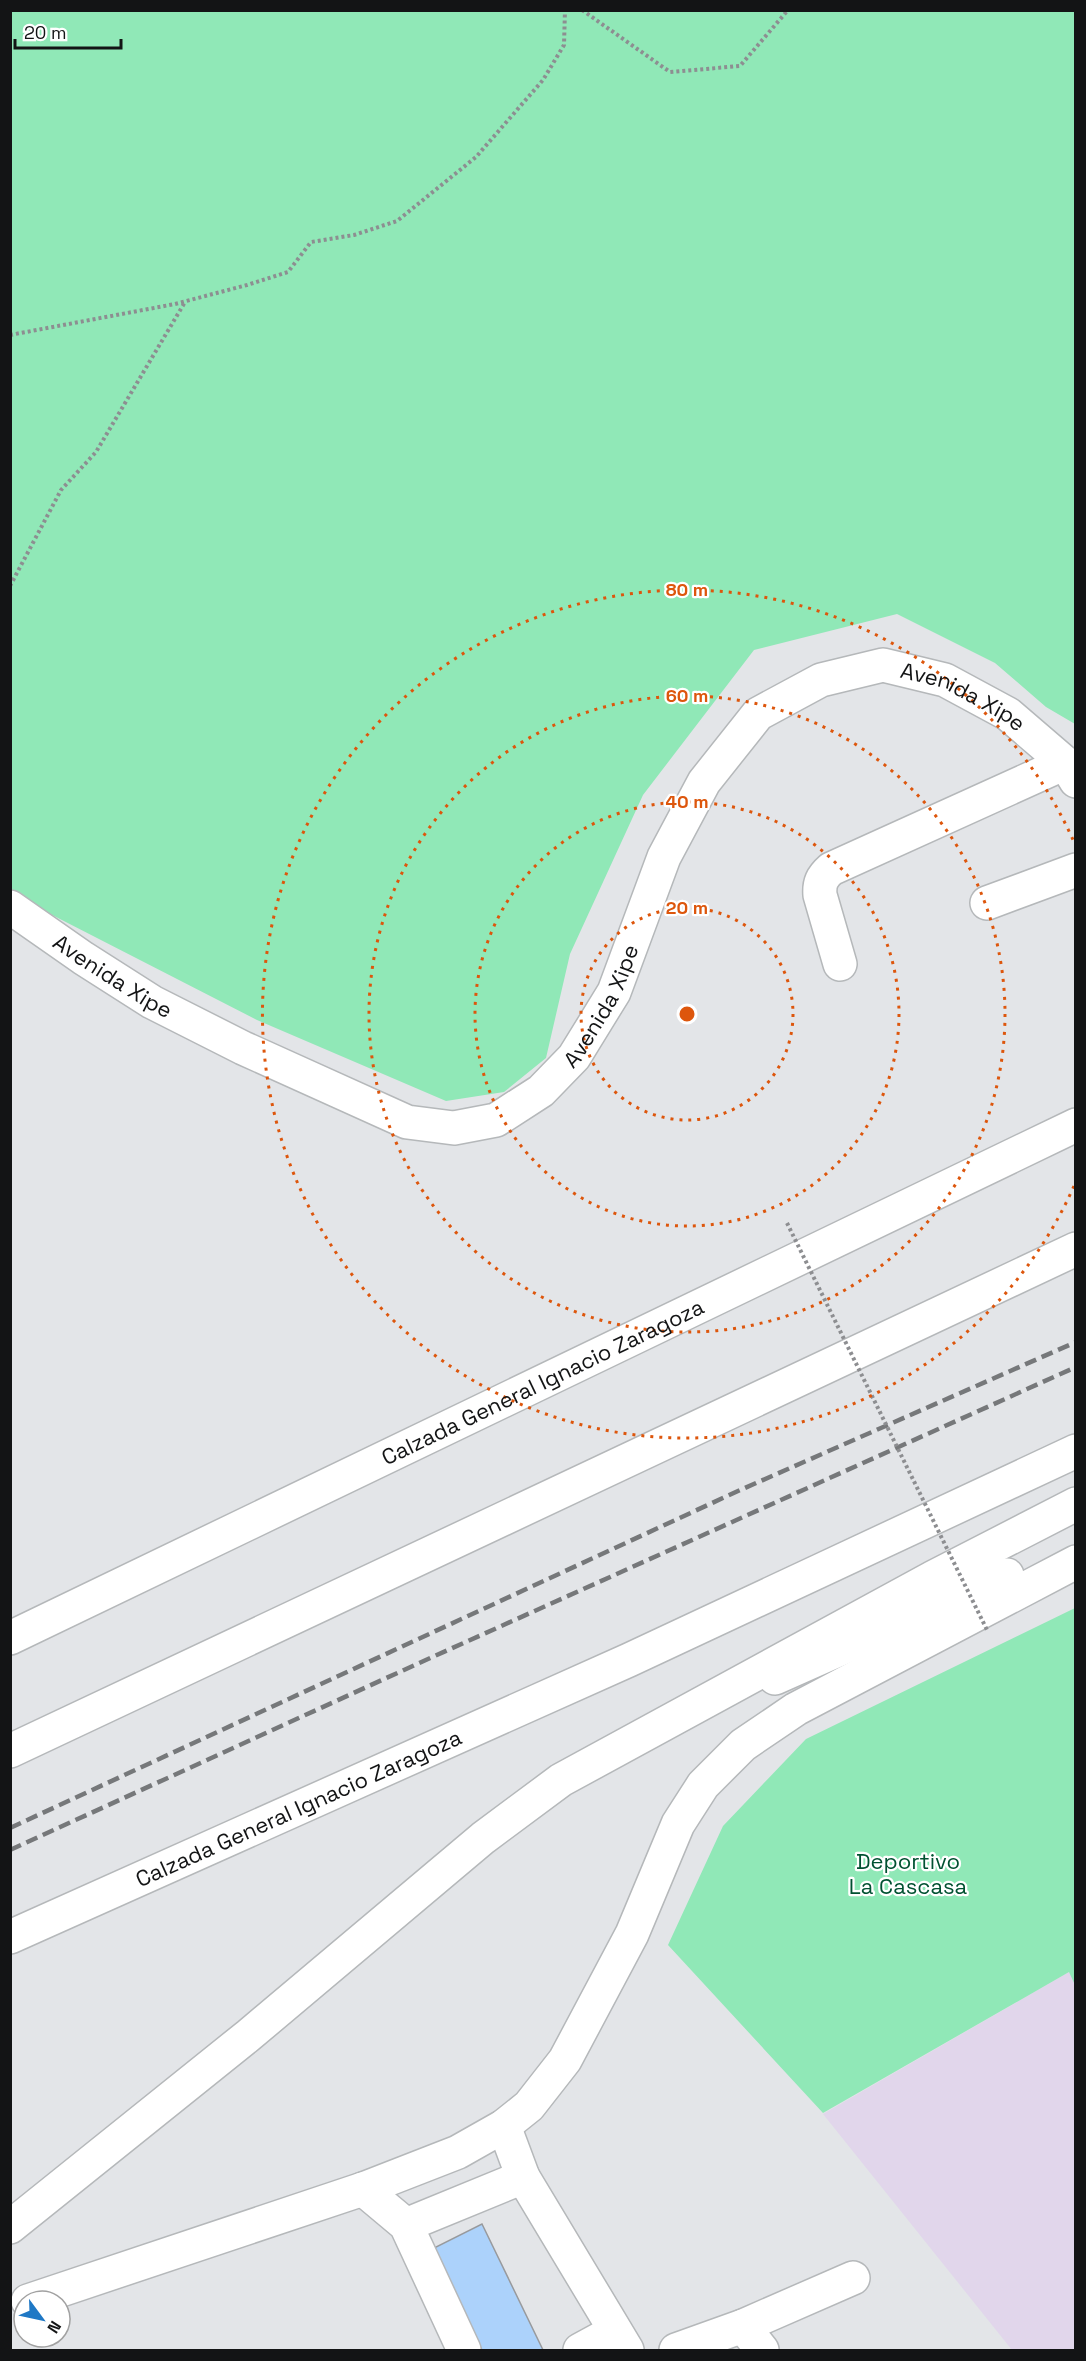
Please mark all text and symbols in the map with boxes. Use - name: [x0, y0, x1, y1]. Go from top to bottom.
- scale bar: [15, 12, 122, 50]
- text: 20 m: [24, 21, 67, 44]
- text: 80 m: [666, 578, 708, 601]
- street label: Avenida Xipe: [898, 656, 1032, 737]
- text: 60 m: [666, 684, 708, 707]
- text: 40 m: [665, 790, 709, 813]
- text: 20 m: [666, 896, 708, 919]
- street label: Avenida Xipe: [48, 928, 177, 1024]
- street label: Avenida Xipe: [557, 940, 644, 1074]
- centre of rings: [677, 1004, 697, 1024]
- street label: Calzada General Ignacio Zaragoza: [377, 1292, 709, 1471]
- street label: Calzada General Ignacio Zaragoza: [131, 1723, 466, 1893]
- park label: Deportivo La Cascasa: [849, 1847, 968, 1900]
- north arrow: [12, 2289, 72, 2349]
- text: N: [42, 2317, 66, 2337]

